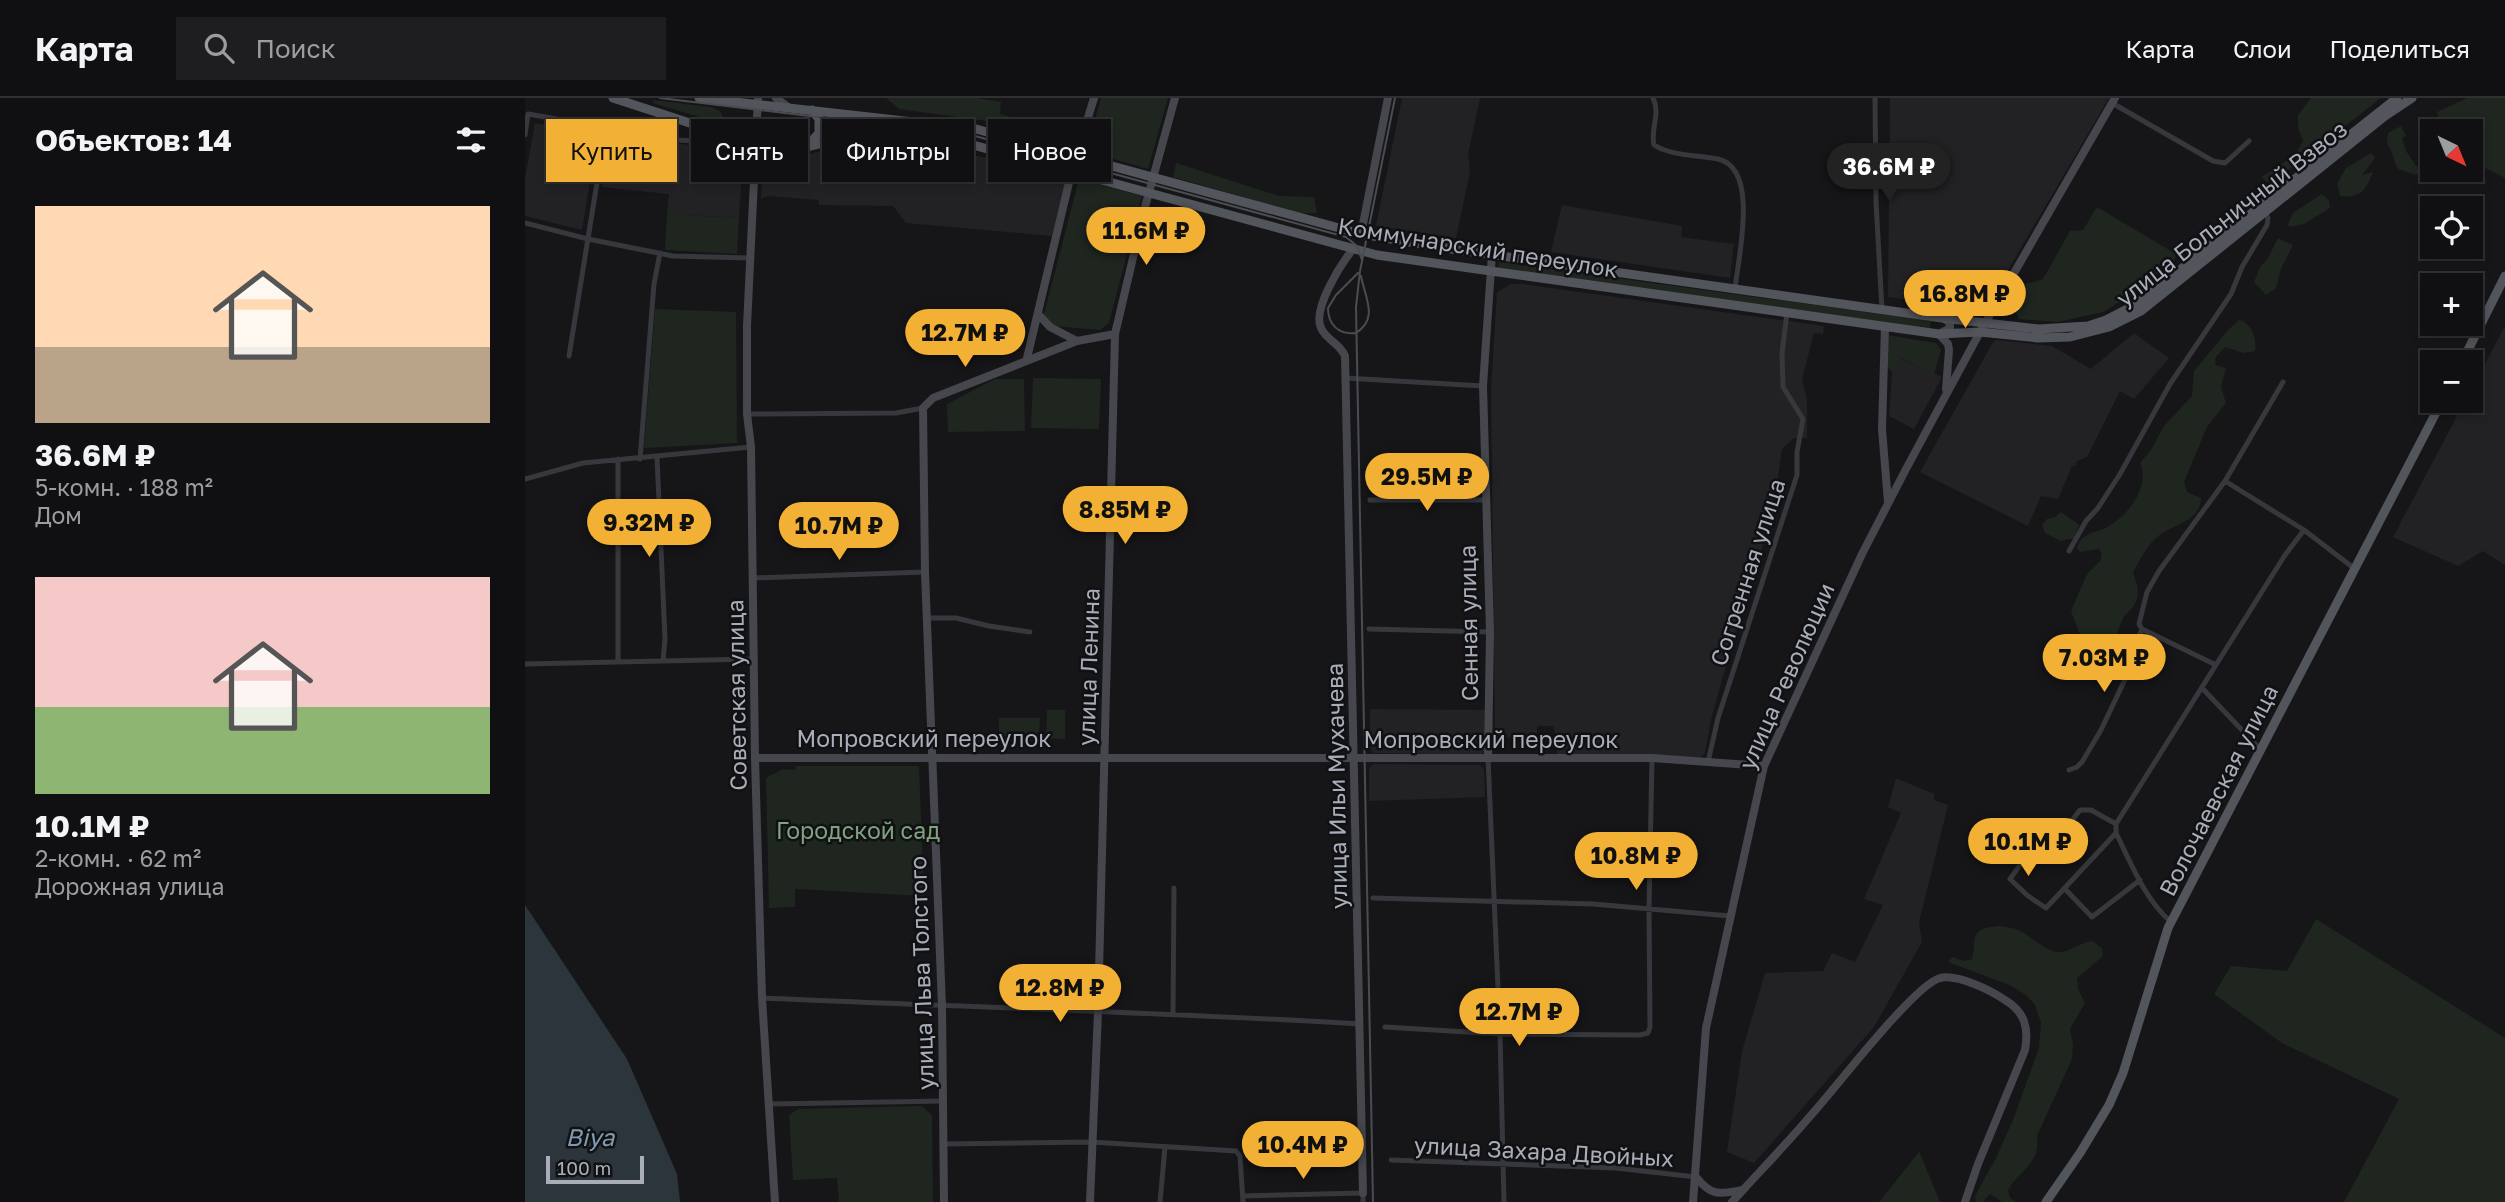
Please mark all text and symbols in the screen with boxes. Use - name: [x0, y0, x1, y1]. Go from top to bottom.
- search box: [176, 17, 666, 80]
- text: Карта: [35, 29, 134, 68]
- icon: search: [200, 29, 238, 67]
- text: Поиск: [256, 33, 336, 64]
- text: Карта: [2125, 34, 2195, 63]
- text: Слои: [2233, 34, 2292, 63]
- text: Поделиться: [2330, 34, 2470, 63]
- street label: улица Больничный Взвоз: [2110, 114, 2352, 312]
- chip: Купить: [546, 119, 677, 182]
- chip: Снять: [691, 119, 808, 182]
- chip: Фильтры: [822, 119, 974, 182]
- chip: Новое: [988, 119, 1111, 182]
- north arrow: [2420, 119, 2483, 182]
- map controls: [2420, 119, 2483, 413]
- icon: filters: [452, 121, 490, 159]
- text: Объектов: 14: [35, 122, 232, 158]
- pin: 36.6M ₽: [1824, 144, 1954, 203]
- text: 36.6M ₽: [1843, 152, 1935, 180]
- button: locate: [2420, 196, 2483, 259]
- pin: 11.6M ₽: [1081, 208, 1211, 267]
- street label: Коммунарский переулок: [1336, 211, 1620, 283]
- text: 11.6M ₽: [1102, 216, 1190, 244]
- icon: home: [200, 252, 326, 378]
- pin: 16.8M ₽: [1900, 271, 2030, 330]
- button: +: [2420, 273, 2483, 336]
- text: 16.8M ₽: [1920, 279, 2010, 307]
- pin: 12.7M ₽: [900, 310, 1030, 369]
- text: 12.7M ₽: [921, 318, 1009, 346]
- button: −: [2420, 350, 2483, 413]
- text: 36.6M ₽: [35, 437, 155, 473]
- pin: 29.5M ₽: [1362, 454, 1492, 513]
- text: 29.5M ₽: [1381, 462, 1473, 490]
- text: 5-комн. · 188 m²: [35, 473, 213, 501]
- street label: Согренная улица: [1704, 475, 1790, 669]
- pin: 8.85M ₽: [1060, 486, 1190, 546]
- text: 8.85M ₽: [1079, 495, 1171, 523]
- pin: 9.32M ₽: [584, 500, 714, 559]
- text: Дом: [35, 501, 82, 529]
- pin: 10.7M ₽: [774, 503, 904, 562]
- text: 9.32M ₽: [603, 508, 695, 536]
- text: 10.7M ₽: [795, 511, 883, 539]
- street label: Сенная улица: [1453, 545, 1483, 701]
- street label: улица Революции: [1732, 578, 1840, 774]
- street label: улица Ленина: [1071, 588, 1105, 746]
- street label: Советская улица: [720, 599, 752, 791]
- icon: home: [200, 623, 326, 749]
- pin: 7.03M ₽: [2039, 634, 2169, 694]
- text: 7.03M ₽: [2059, 643, 2149, 671]
- street label: улица Ильи Мухачева: [1320, 663, 1352, 909]
- street label: Волочаевская улица: [2153, 680, 2283, 900]
- street label: Мопровский переулок: [797, 724, 1051, 752]
- street label: Мопровский переулок: [1364, 725, 1618, 753]
- text: 10.1M ₽: [35, 808, 149, 844]
- park label: Городской сад: [776, 816, 940, 844]
- pin: 10.1M ₽: [1963, 818, 2093, 878]
- text: 10.1M ₽: [1984, 827, 2072, 855]
- pin: 10.8M ₽: [1571, 832, 1701, 892]
- text: 10.8M ₽: [1591, 841, 1681, 869]
- text: 2-комн. · 62 m²: [35, 844, 201, 872]
- street label: улица Льва Толстого: [903, 856, 939, 1090]
- text: Дорожная улица: [35, 872, 225, 900]
- pin: 12.8M ₽: [995, 964, 1125, 1024]
- text: 12.8M ₽: [1015, 973, 1105, 1001]
- pin: 12.7M ₽: [1454, 988, 1584, 1048]
- text: 12.7M ₽: [1475, 997, 1563, 1025]
- water label: Biya: [566, 1122, 616, 1152]
- pin: 10.4M ₽: [1238, 1122, 1368, 1181]
- text: 10.4M ₽: [1258, 1130, 1348, 1158]
- street label: улица Захара Двойных: [1413, 1130, 1675, 1172]
- scale bar: [546, 1153, 644, 1185]
- text: 100 m: [557, 1156, 611, 1179]

